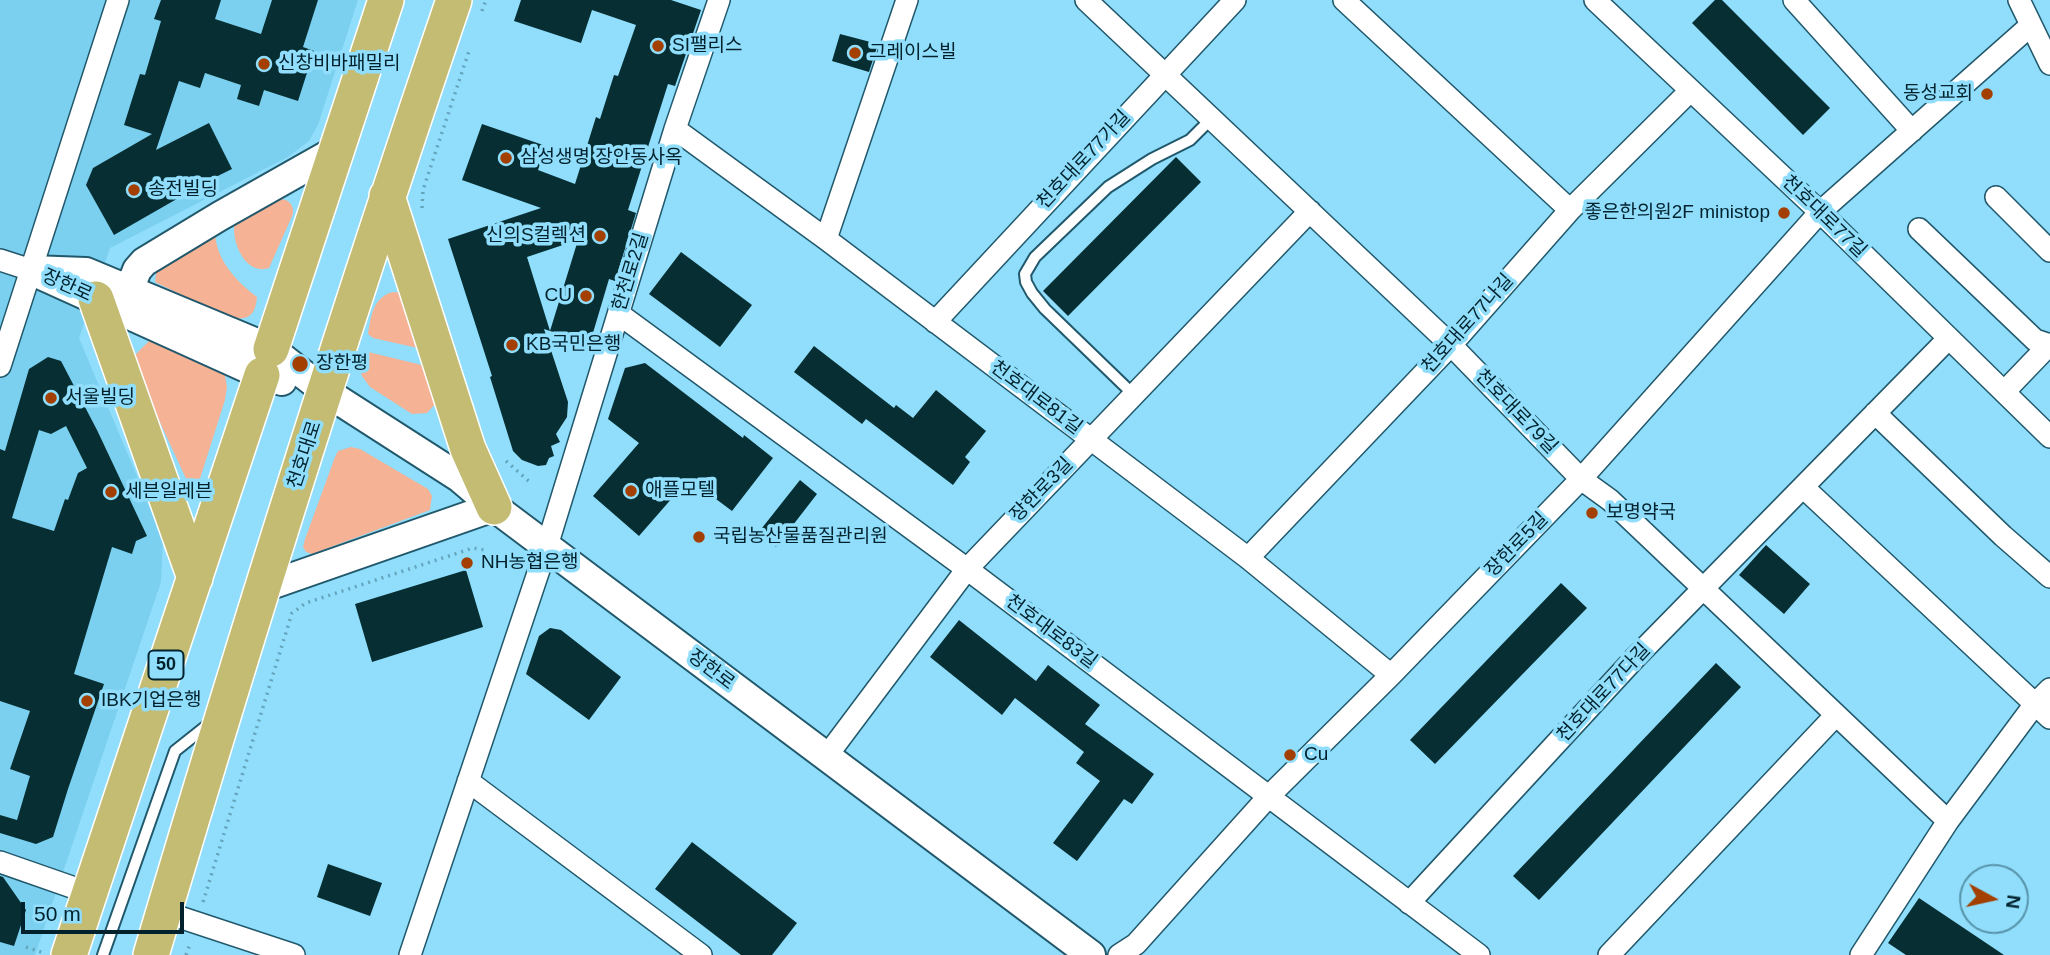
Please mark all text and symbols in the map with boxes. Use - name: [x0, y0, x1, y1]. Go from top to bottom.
- place label: SI팰리스: [672, 35, 742, 57]
- marker: SI팰리스: [650, 38, 666, 54]
- place label: 그레이스빌: [869, 42, 956, 64]
- marker: 그레이스빌: [847, 45, 863, 61]
- place label: 신창비바패밀리: [278, 53, 400, 75]
- marker: 신창비바패밀리: [256, 56, 272, 72]
- place label: 동성교회: [1903, 83, 1973, 105]
- marker: 동성교회: [1979, 86, 1995, 102]
- street label: 천호대로77가길: [1033, 106, 1135, 214]
- place label: 삼성생명 장안동사옥: [520, 147, 683, 169]
- marker: 삼성생명 장안동사옥: [498, 150, 514, 166]
- street label: 천호대로77길: [1777, 171, 1871, 263]
- place label: 송전빌딩: [148, 179, 218, 201]
- marker: 송전빌딩: [126, 182, 142, 198]
- place label: 좋은한의원2F ministop: [1584, 202, 1770, 224]
- marker: 좋은한의원2F ministop: [1776, 205, 1792, 221]
- place label: 신의S컬렉션: [486, 225, 586, 247]
- marker: 신의S컬렉션: [592, 228, 608, 244]
- street label: 한천로2길: [608, 230, 654, 314]
- street label: 장한로: [38, 265, 96, 307]
- street label: 천호대로77나길: [1417, 270, 1519, 378]
- place label: CU: [545, 285, 572, 307]
- marker: CU: [578, 288, 594, 304]
- place label: KB국민은행: [526, 334, 621, 356]
- marker: KB국민은행: [504, 337, 520, 353]
- place label: 장한평: [316, 353, 368, 375]
- marker: 장한평: [290, 354, 310, 374]
- street label: 천호대로81길: [986, 356, 1086, 440]
- street label: 천호대로79길: [1470, 365, 1562, 459]
- place label: 서울빌딩: [65, 387, 135, 409]
- marker: 서울빌딩: [43, 390, 59, 406]
- street label: 천호대로: [283, 418, 327, 492]
- street label: 장한로3길: [1006, 453, 1078, 527]
- place label: 애플모텔: [645, 480, 715, 502]
- place label: 세븐일레븐: [125, 481, 212, 503]
- marker: 애플모텔: [623, 483, 639, 499]
- marker: 세븐일레븐: [103, 484, 119, 500]
- place label: 보명약국: [1606, 502, 1676, 524]
- marker: 보명약국: [1584, 505, 1600, 521]
- street label: 장한로5길: [1481, 508, 1553, 582]
- place label: 국립농산물품질관리원: [713, 526, 888, 548]
- marker: 국립농산물품질관리원: [691, 529, 707, 545]
- place label: NH농협은행: [481, 552, 578, 574]
- marker: NH농협은행: [459, 555, 475, 571]
- street label: 천호대로83길: [1001, 590, 1101, 674]
- street label: 천호대로77다길: [1553, 639, 1655, 747]
- street label: 장한로: [683, 645, 739, 695]
- road number: 50: [148, 650, 184, 680]
- place label: IBK기업은행: [101, 690, 202, 712]
- marker: IBK기업은행: [79, 693, 95, 709]
- place label: Cu: [1304, 744, 1328, 766]
- marker: Cu: [1282, 747, 1298, 763]
- north arrow: [1959, 864, 2029, 934]
- scale bar: [24, 888, 187, 932]
- text: N: [2002, 893, 2025, 910]
- text: 50 m: [34, 902, 81, 925]

